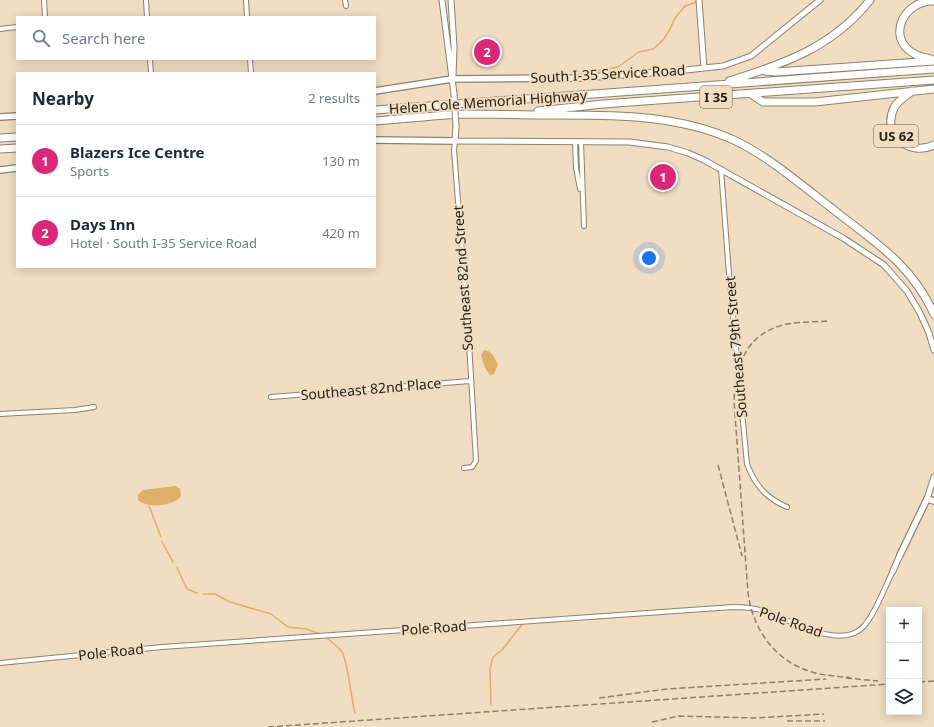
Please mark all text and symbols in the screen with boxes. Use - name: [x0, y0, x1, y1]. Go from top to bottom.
- search box: [16, 16, 376, 60]
- icon: search: [30, 27, 52, 49]
- text: Search here: [62, 28, 145, 48]
- pin: 2: [474, 37, 500, 67]
- street label: South I-35 Service Road: [530, 60, 686, 87]
- street label: Helen Cole Memorial Highway: [388, 85, 588, 118]
- road number: I 35: [700, 86, 732, 108]
- text: Nearby: [32, 87, 94, 110]
- text: 2 results: [308, 89, 360, 107]
- road number: US 62: [874, 125, 918, 147]
- text: Blazers Ice Centre: [70, 142, 205, 162]
- text: 1: [41, 152, 49, 170]
- text: 130 m: [322, 152, 360, 170]
- text: Sports: [70, 162, 109, 180]
- pin: 1: [650, 162, 676, 192]
- street label: Southeast 82nd Street: [448, 205, 477, 351]
- text: Days Inn: [70, 214, 135, 234]
- text: 2: [41, 224, 49, 242]
- text: 420 m: [322, 224, 360, 242]
- text: Hotel · South I-35 Service Road: [70, 234, 257, 252]
- your location: [639, 248, 659, 268]
- street label: Southeast 79th Street: [720, 275, 751, 419]
- street label: Southeast 82nd Place: [300, 373, 442, 404]
- street label: Pole Road: [757, 602, 825, 641]
- map controls: [886, 607, 922, 715]
- button: +: [886, 607, 922, 643]
- street label: Pole Road: [401, 616, 467, 639]
- street label: Pole Road: [77, 639, 145, 664]
- button: −: [886, 643, 922, 679]
- button: layers: [886, 679, 922, 715]

